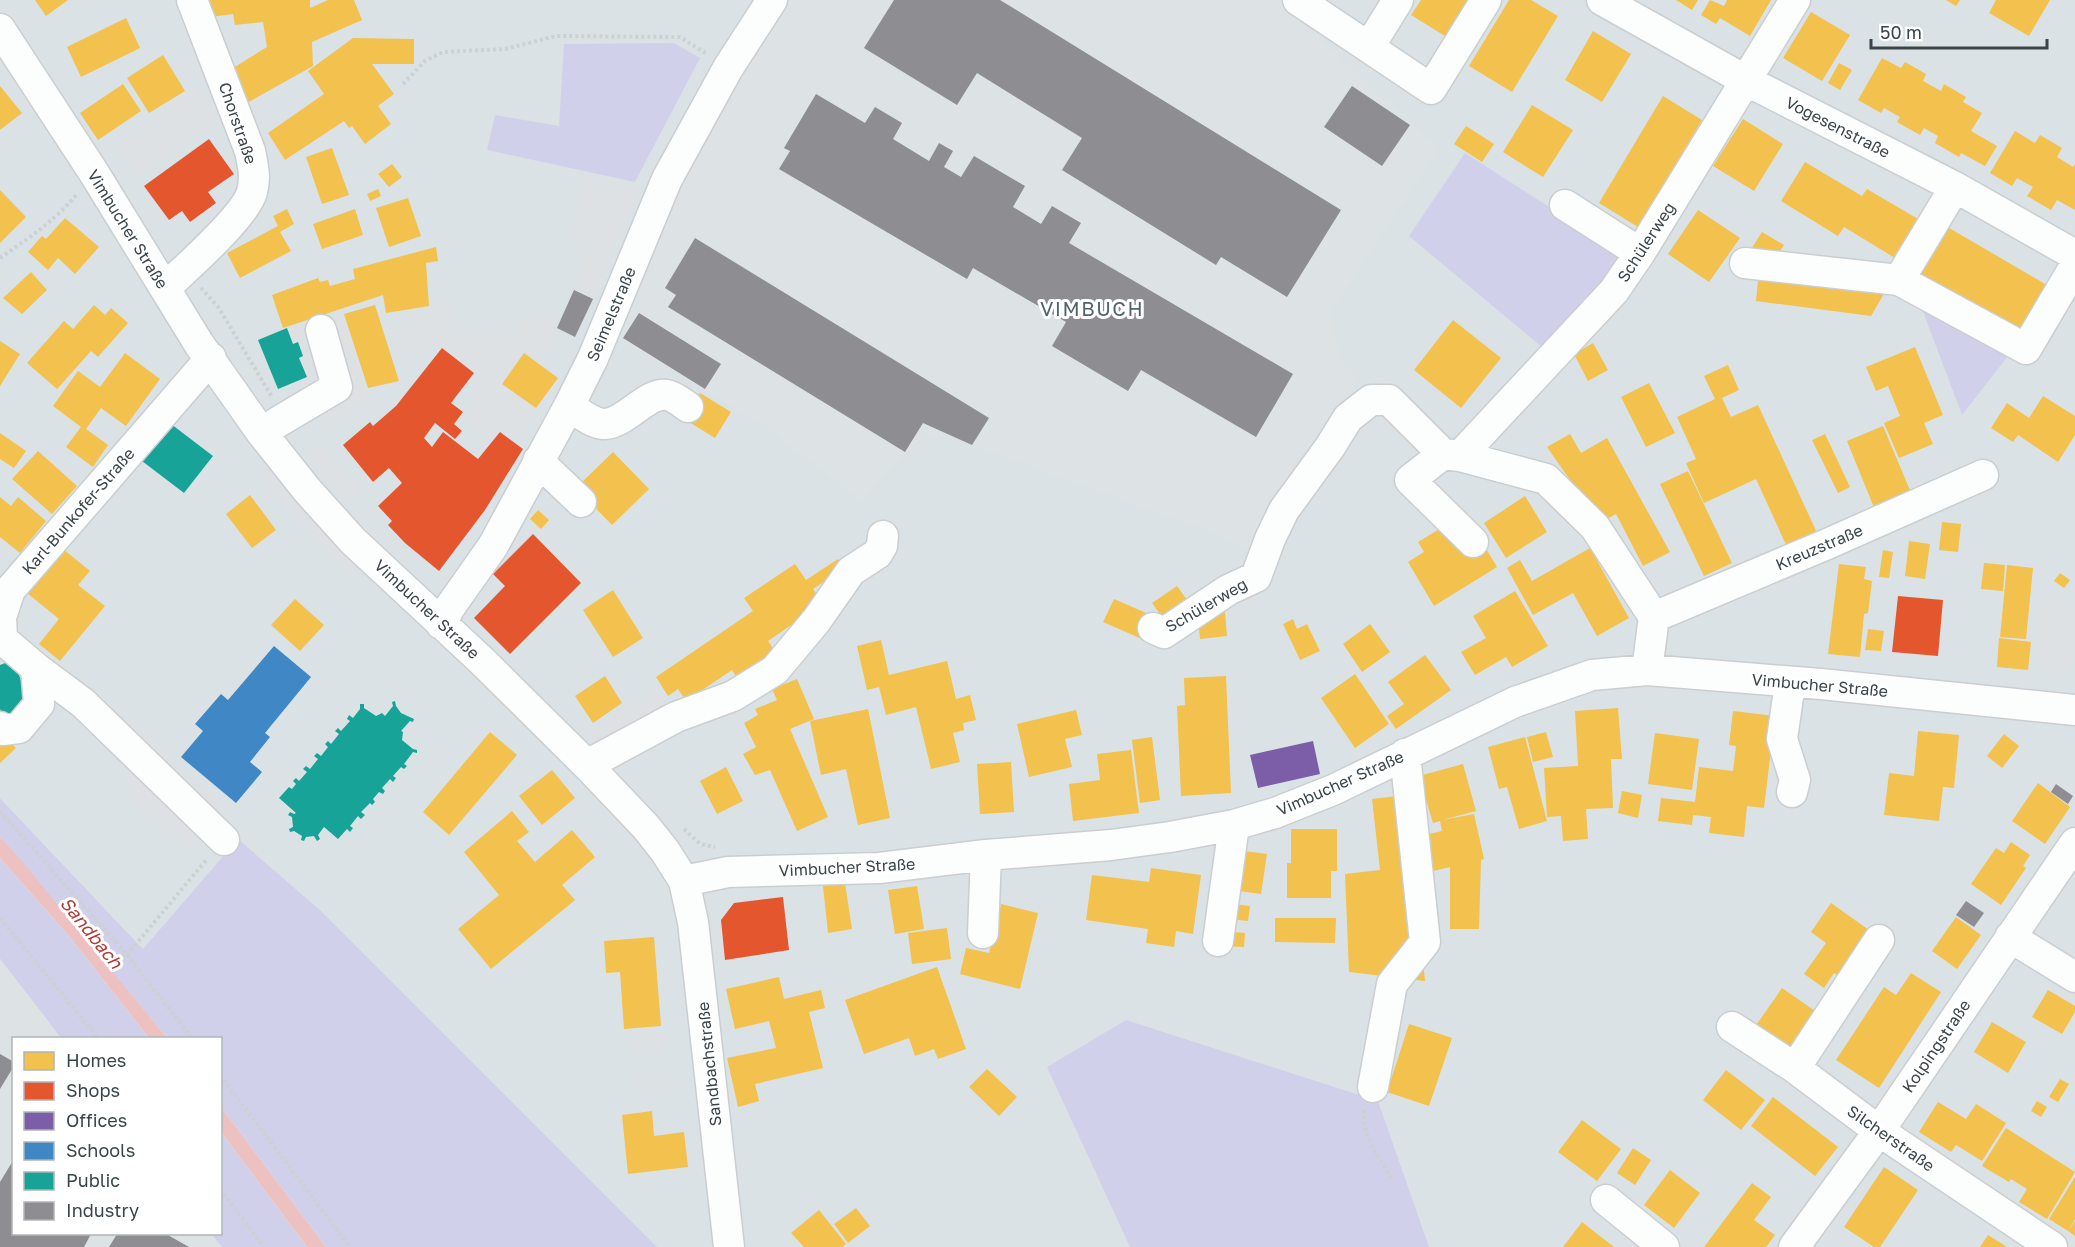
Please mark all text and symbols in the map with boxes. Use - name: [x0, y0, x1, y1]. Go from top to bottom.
- scale bar: [1871, 12, 2046, 50]
- text: 50 m: [1880, 21, 1922, 43]
- street label: Chorstraße: [215, 80, 261, 166]
- street label: Vogesenstraße: [1782, 92, 1894, 162]
- street label: Vimbucher Straße: [83, 166, 173, 292]
- street label: Schülerweg: [1613, 198, 1679, 286]
- street label: Seimelstraße: [582, 264, 640, 364]
- district label: VIMBUCH: [1040, 296, 1144, 320]
- street label: Karl-Bunkofer-Straße: [17, 444, 139, 578]
- street label: Kreuzstraße: [1772, 520, 1866, 574]
- street label: Vimbucher Straße: [370, 555, 484, 663]
- street label: Schülerweg: [1162, 574, 1250, 636]
- street label: Vimbucher Straße: [1751, 669, 1889, 701]
- street label: Vimbucher Straße: [1273, 746, 1407, 820]
- street label: Vimbucher Straße: [778, 853, 916, 881]
- water label: Sandbach: [56, 892, 128, 973]
- street label: Kolpingstraße: [1898, 996, 1974, 1096]
- street label: Sandbachstraße: [693, 1001, 725, 1127]
- legend: [12, 1037, 222, 1235]
- text: Homes: [66, 1049, 126, 1071]
- text: Shops: [66, 1079, 120, 1101]
- street label: Silcherstraße: [1843, 1101, 1939, 1175]
- text: Offices: [66, 1109, 127, 1131]
- text: Schools: [66, 1139, 135, 1161]
- text: Public: [66, 1169, 120, 1191]
- text: Industry: [66, 1199, 139, 1221]

